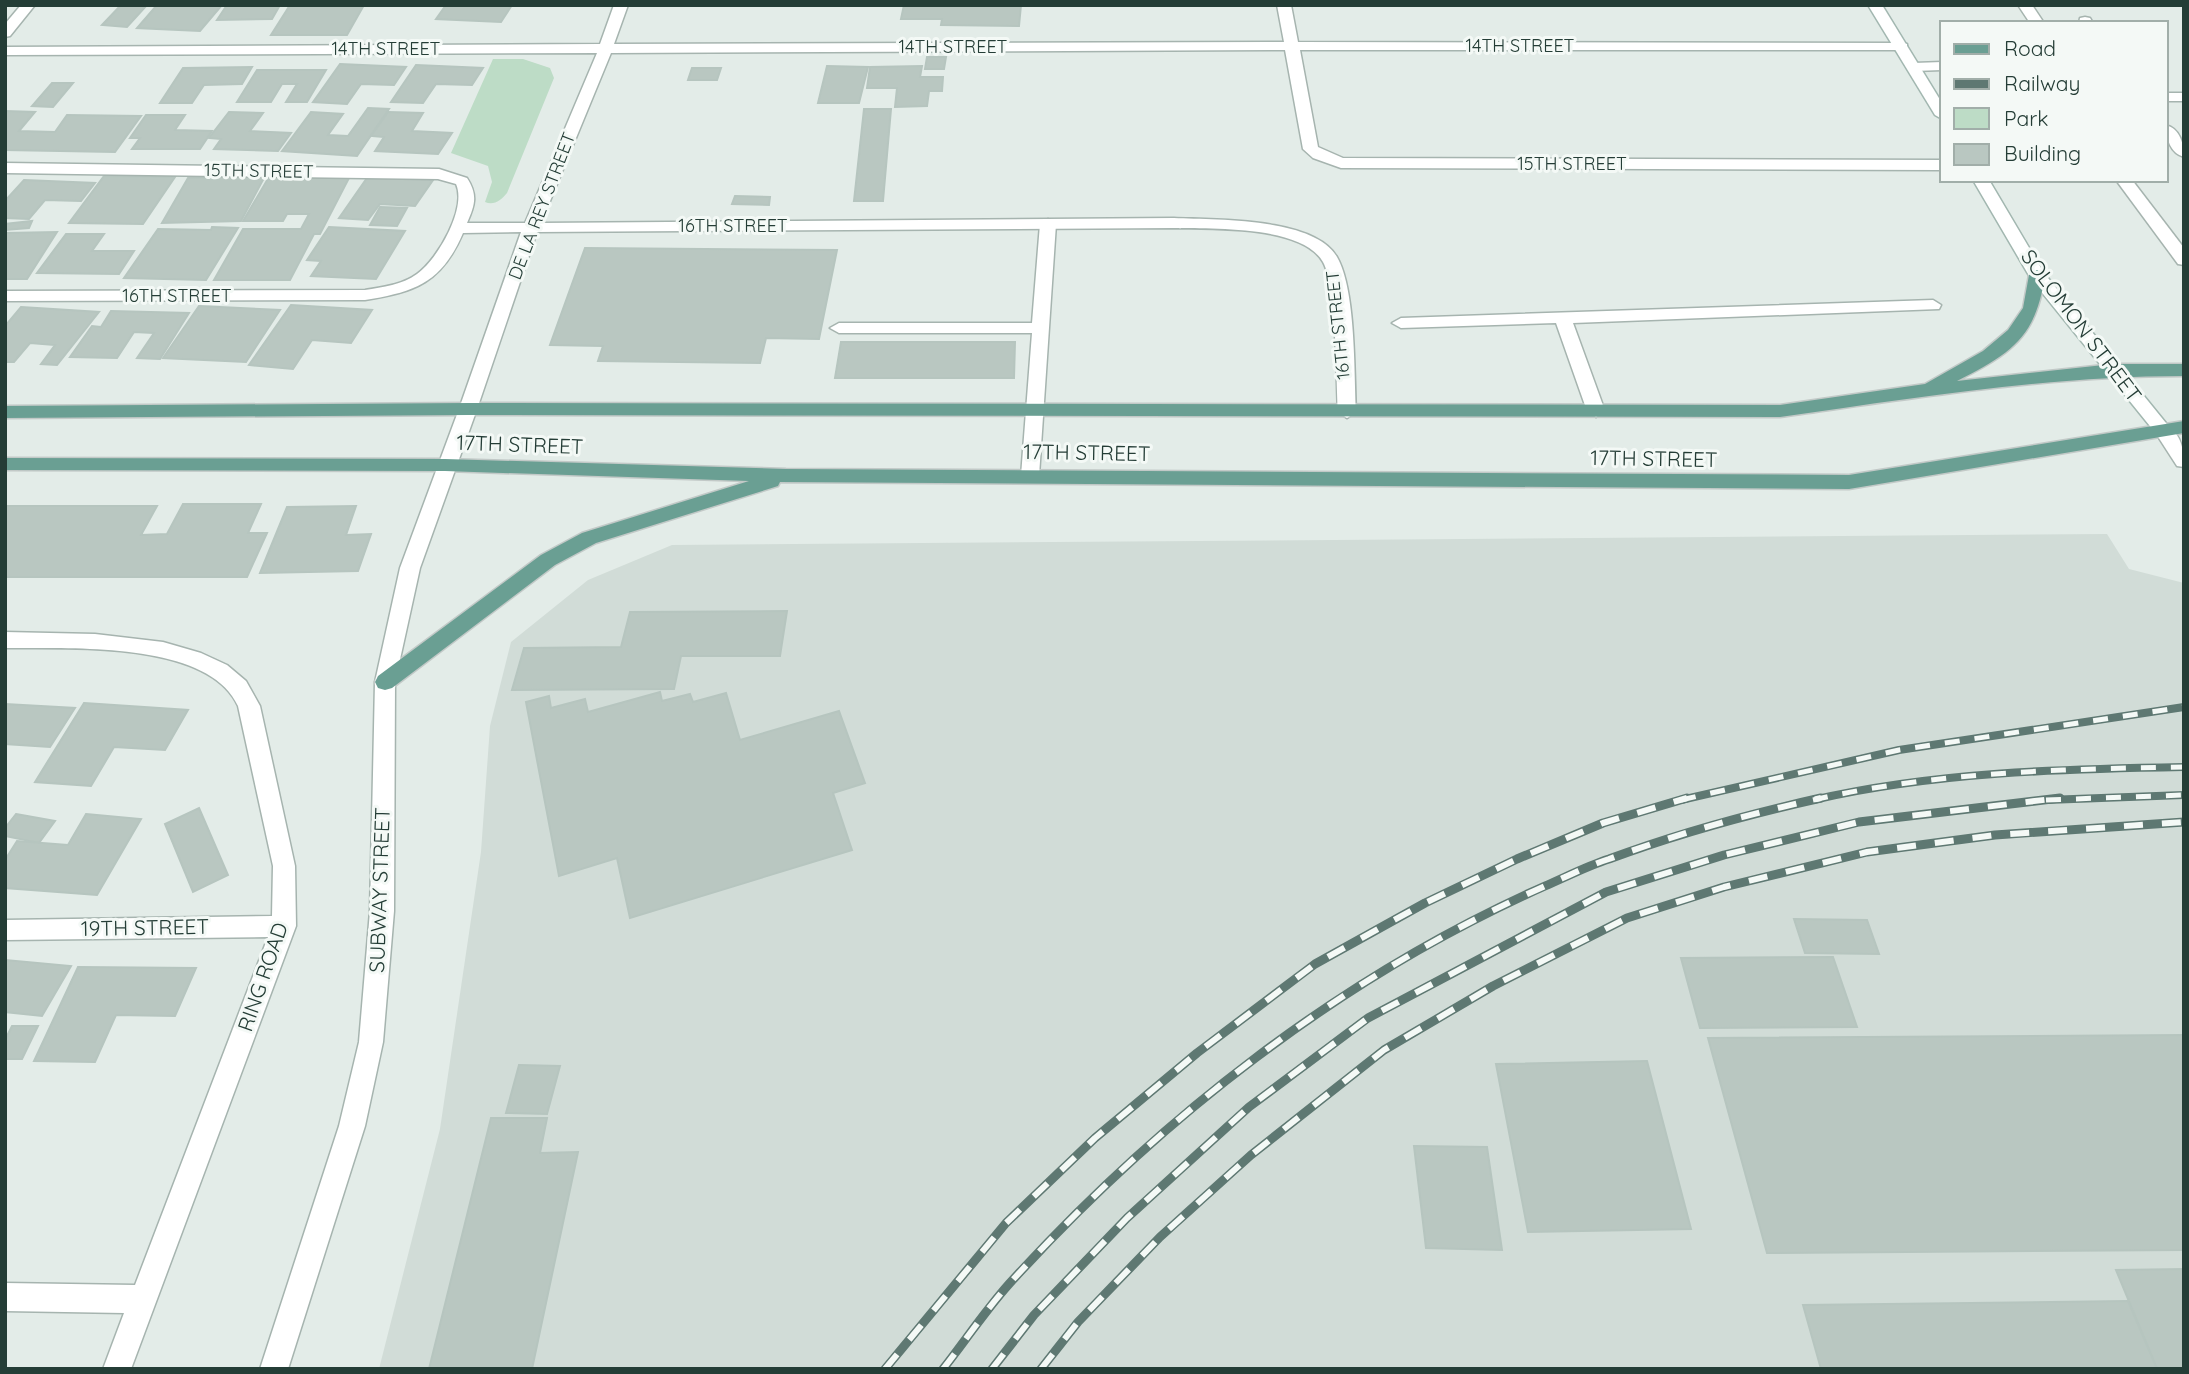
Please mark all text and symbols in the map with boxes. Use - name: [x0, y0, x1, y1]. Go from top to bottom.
- legend: [1940, 21, 2168, 182]
- street label: 14TH STREET: [1466, 34, 1575, 57]
- street label: 14TH STREET: [899, 35, 1008, 58]
- text: Road: [2004, 35, 2056, 61]
- street label: 14TH STREET: [332, 37, 441, 60]
- text: Railway: [2004, 70, 2080, 96]
- text: Park: [2004, 105, 2048, 131]
- street label: DE LA REY STREET: [503, 129, 580, 283]
- text: Building: [2004, 140, 2081, 166]
- street label: 15TH STREET: [1517, 152, 1627, 175]
- street label: 15TH STREET: [204, 158, 314, 183]
- street label: 16TH STREET: [678, 214, 788, 237]
- street label: SOLOMON STREET: [2016, 244, 2148, 407]
- street label: 16TH STREET: [1320, 269, 1355, 381]
- street label: 16TH STREET: [122, 284, 232, 307]
- street label: 17TH STREET: [456, 429, 584, 459]
- street label: 17TH STREET: [1023, 438, 1151, 466]
- street label: 17TH STREET: [1590, 444, 1718, 472]
- street label: SUBWAY STREET: [363, 807, 395, 973]
- street label: 19TH STREET: [81, 913, 209, 941]
- street label: RING ROAD: [231, 919, 293, 1035]

